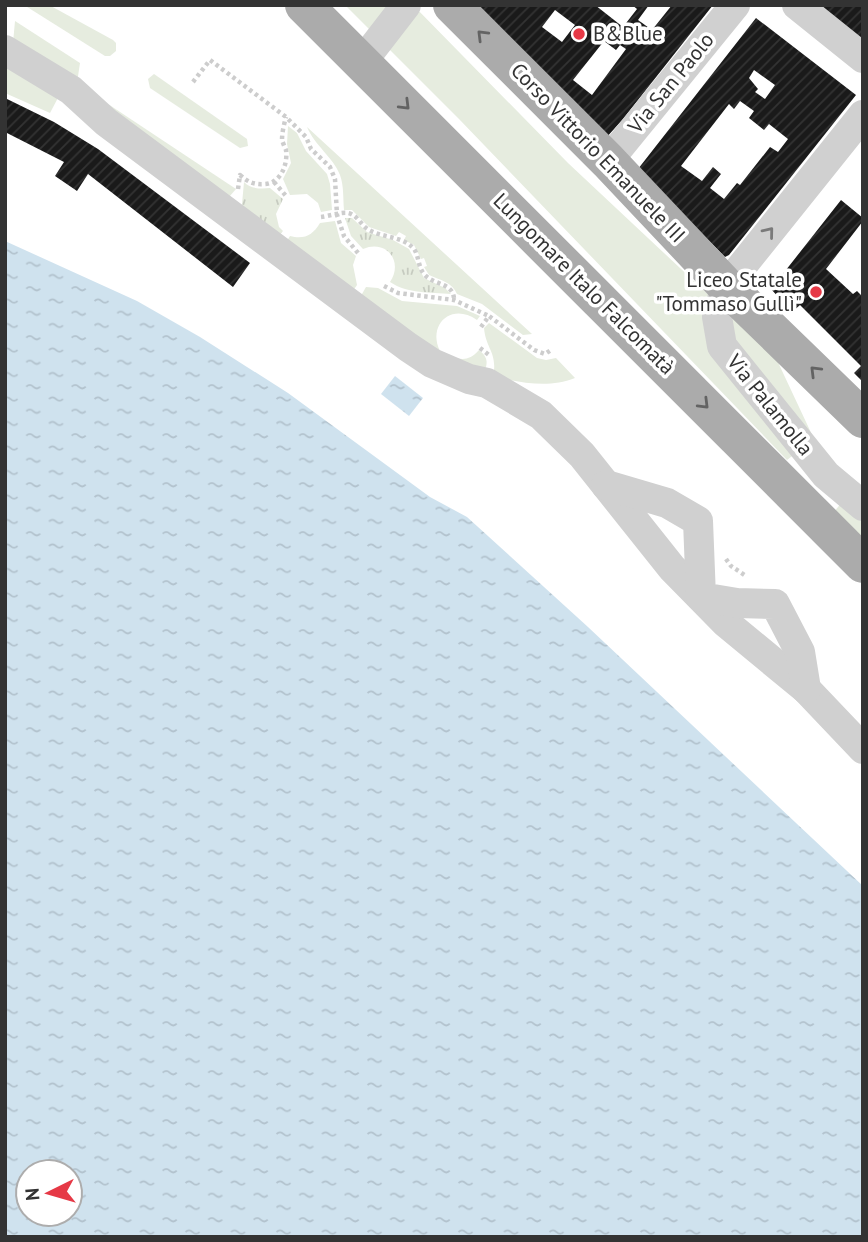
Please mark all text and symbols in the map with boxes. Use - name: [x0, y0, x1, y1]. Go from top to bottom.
- place label: B&Blue: [593, 20, 663, 47]
- marker: B&Blue: [571, 26, 587, 42]
- street label: Via San Paolo: [621, 27, 720, 139]
- one-way arrow: [477, 31, 490, 44]
- street label: Corso Vittorio Emanuele III: [505, 57, 691, 248]
- one-way arrow: [396, 96, 409, 109]
- street label: Lungomare Italo Falcomatà: [488, 187, 681, 380]
- one-way arrow: [761, 228, 773, 241]
- place label: Liceo Statale "Tommaso Gullì": [655, 266, 802, 317]
- marker: Liceo Statale "Tommaso Gullì": [808, 284, 824, 300]
- street label: Via Palamolla: [721, 348, 819, 461]
- one-way arrow: [810, 366, 823, 379]
- one-way arrow: [695, 396, 708, 409]
- north arrow: [14, 1158, 84, 1228]
- text: N: [20, 1187, 45, 1202]

